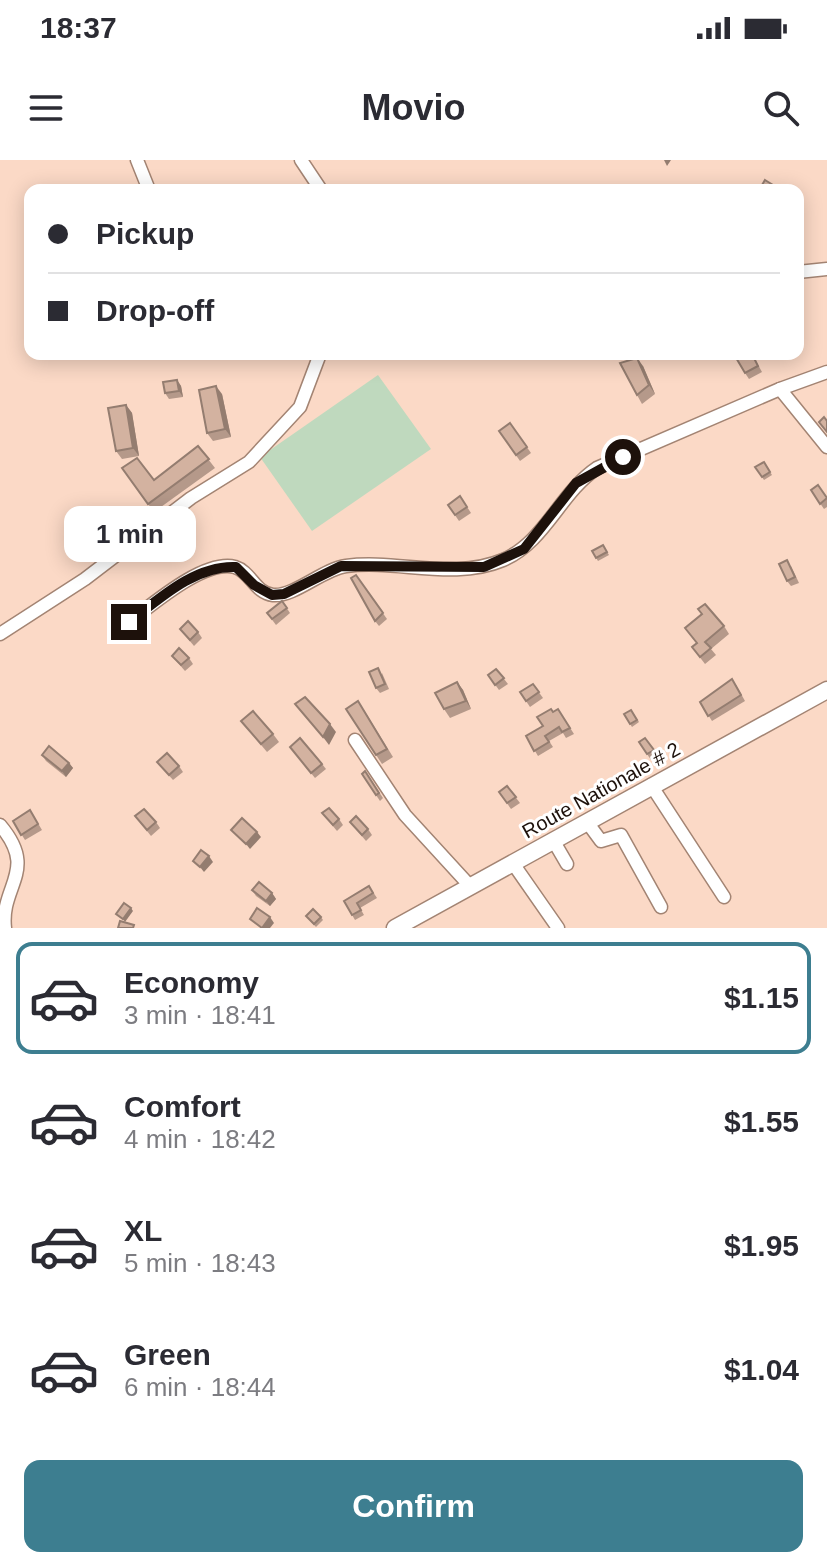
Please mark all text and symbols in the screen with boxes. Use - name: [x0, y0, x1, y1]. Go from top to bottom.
- text: 18:37: [40, 11, 117, 44]
- icon: menu: [24, 86, 68, 130]
- icon: search: [759, 86, 803, 130]
- text: Movio: [362, 87, 466, 128]
- text: Pickup: [96, 217, 194, 250]
- text: Drop-off: [96, 294, 214, 327]
- route start: [605, 439, 641, 475]
- callout: 1 min: [63, 506, 195, 562]
- text: 1 min: [96, 519, 164, 549]
- route end: [111, 604, 147, 640]
- street label: Route Nationale # 2: [518, 738, 684, 842]
- icon: car: [28, 962, 100, 1034]
- text: Economy: [124, 966, 259, 999]
- text: $1.15: [724, 981, 799, 1014]
- text: 3 min · 18:41: [124, 1000, 276, 1030]
- icon: car: [28, 1086, 100, 1158]
- text: Comfort: [124, 1090, 241, 1123]
- text: $1.55: [724, 1105, 799, 1138]
- text: 4 min · 18:42: [124, 1124, 276, 1154]
- icon: car: [28, 1210, 100, 1282]
- text: XL: [124, 1214, 162, 1247]
- text: $1.95: [724, 1229, 799, 1262]
- text: 5 min · 18:43: [124, 1248, 276, 1278]
- icon: car: [28, 1334, 100, 1406]
- text: Green: [124, 1338, 211, 1371]
- text: $1.04: [724, 1353, 799, 1386]
- text: 6 min · 18:44: [124, 1372, 276, 1402]
- button: Confirm: [24, 1460, 803, 1552]

